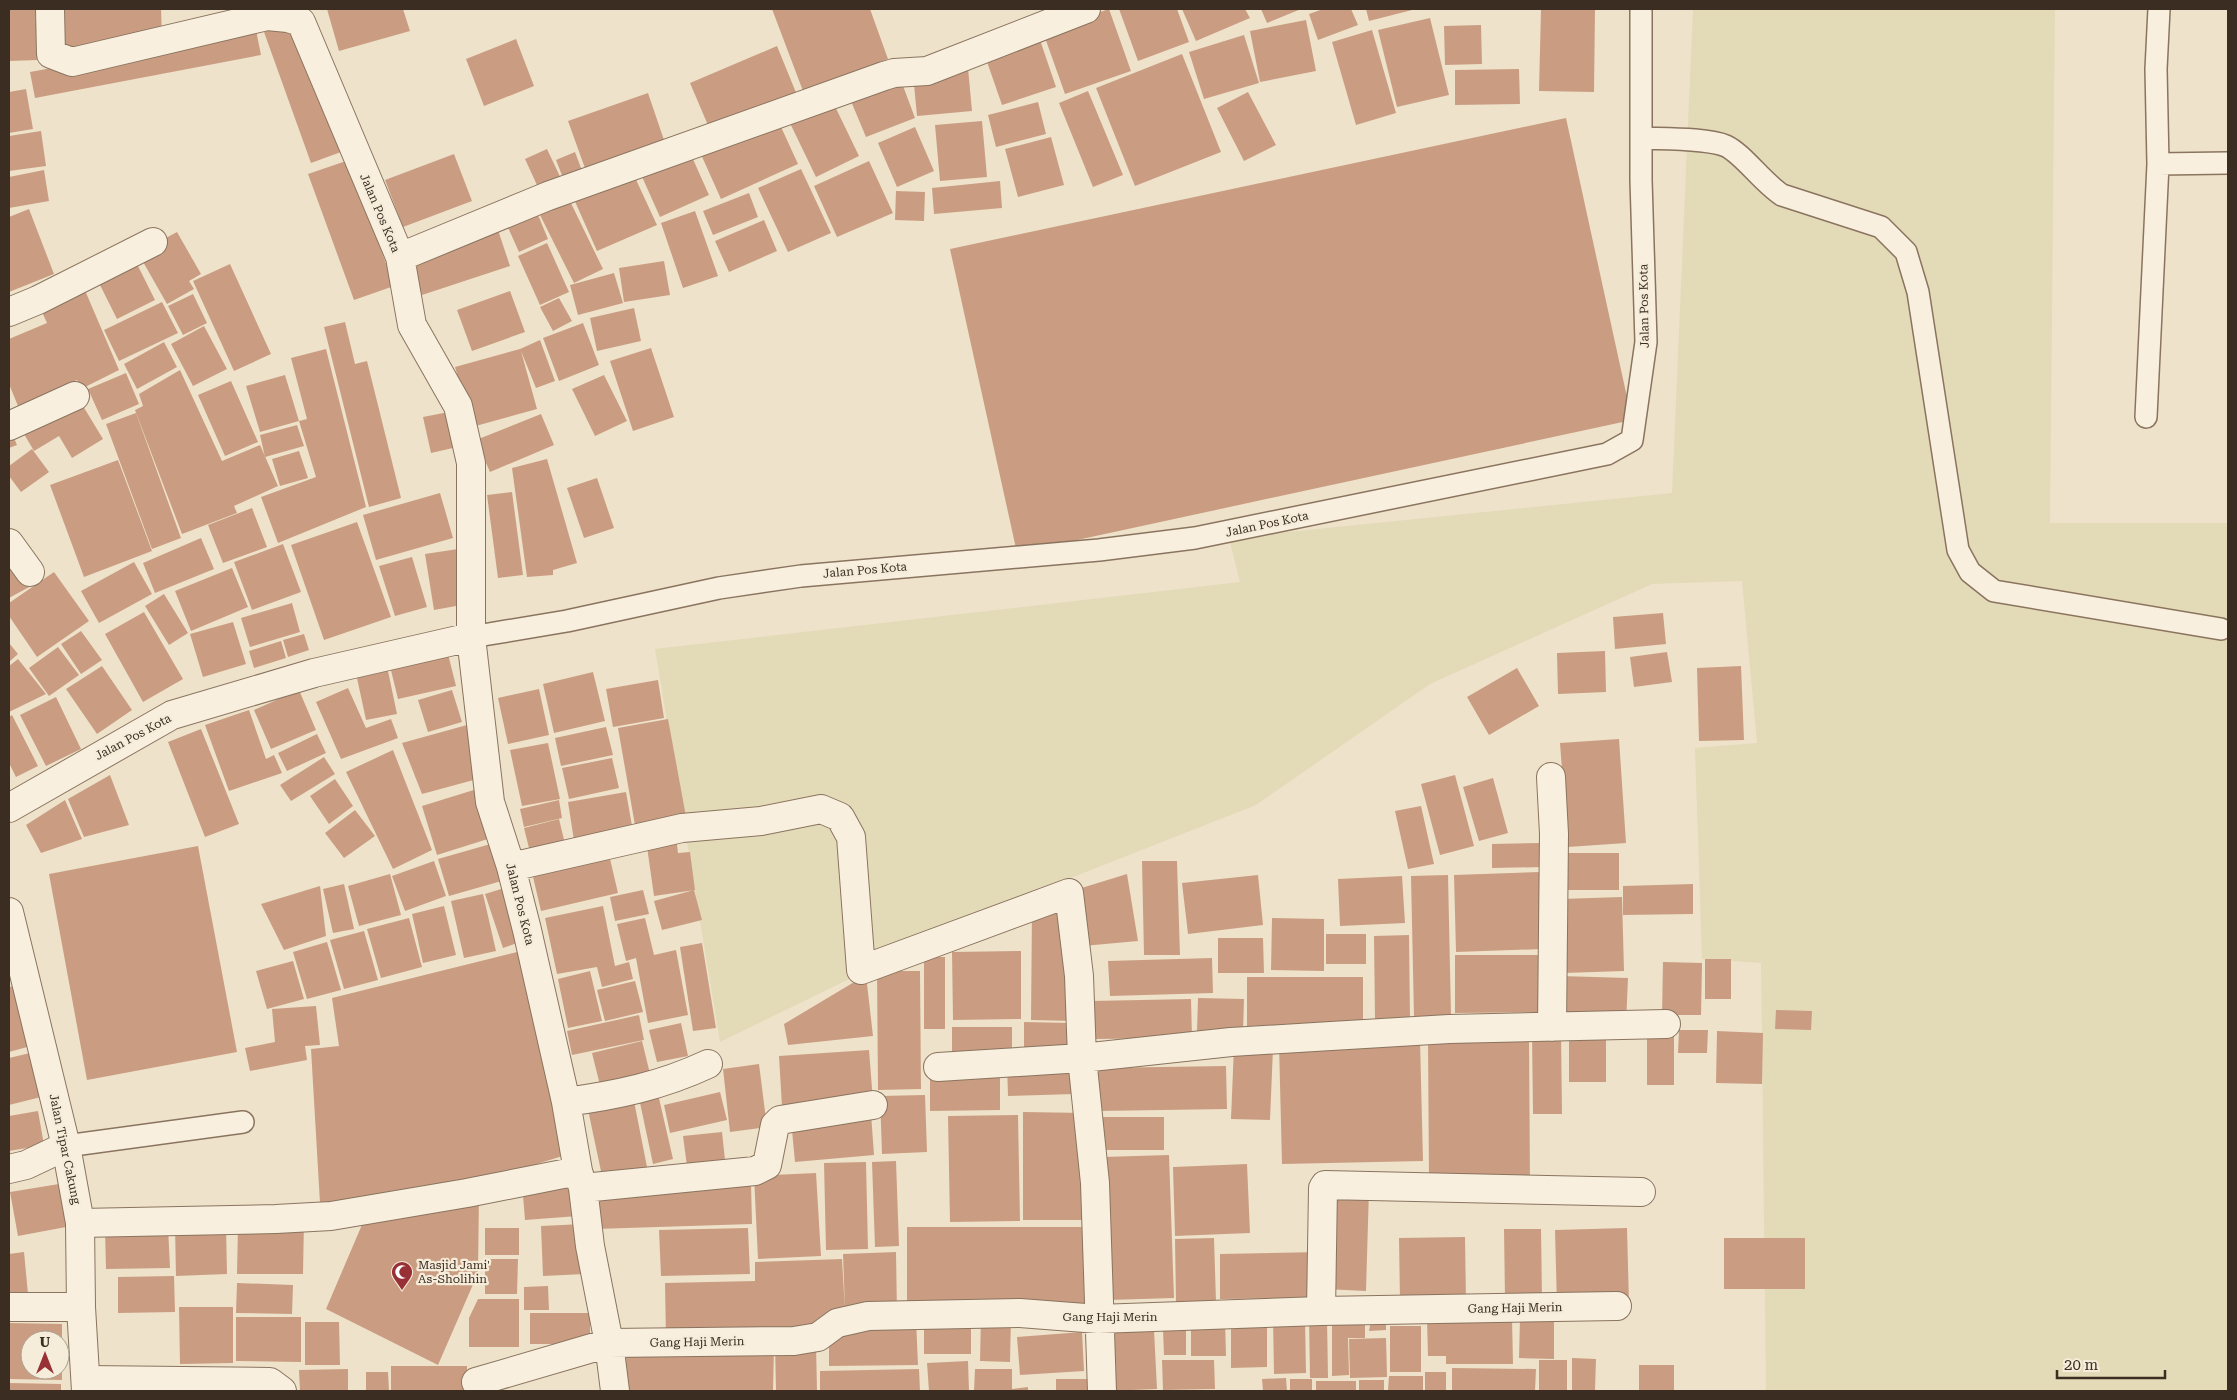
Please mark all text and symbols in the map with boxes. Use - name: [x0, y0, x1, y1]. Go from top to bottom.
- street label: Jalan Pos Kota: [357, 171, 403, 255]
- street label: Jalan Pos Kota: [1636, 263, 1652, 348]
- street label: Jalan Pos Kota: [1224, 508, 1310, 540]
- street label: Jalan Pos Kota: [822, 559, 908, 581]
- street label: Jalan Pos Kota: [92, 711, 174, 763]
- street label: Jalan Pos Kota: [503, 861, 537, 947]
- street label: Jalan Tipar Cakung: [46, 1092, 84, 1206]
- place label: Masjid Jami' As-Sholihin: [418, 1258, 490, 1286]
- mosque icon: Masjid Jami' As-Sholihin: [390, 1260, 414, 1291]
- street label: Gang Haji Merin: [1467, 1300, 1563, 1316]
- street label: Gang Haji Merin: [1063, 1310, 1158, 1324]
- north arrow: [20, 1330, 70, 1380]
- text: U: [40, 1334, 51, 1350]
- street label: Gang Haji Merin: [649, 1334, 745, 1350]
- scale bar: [2057, 1348, 2164, 1380]
- text: 20 m: [2064, 1356, 2099, 1374]

